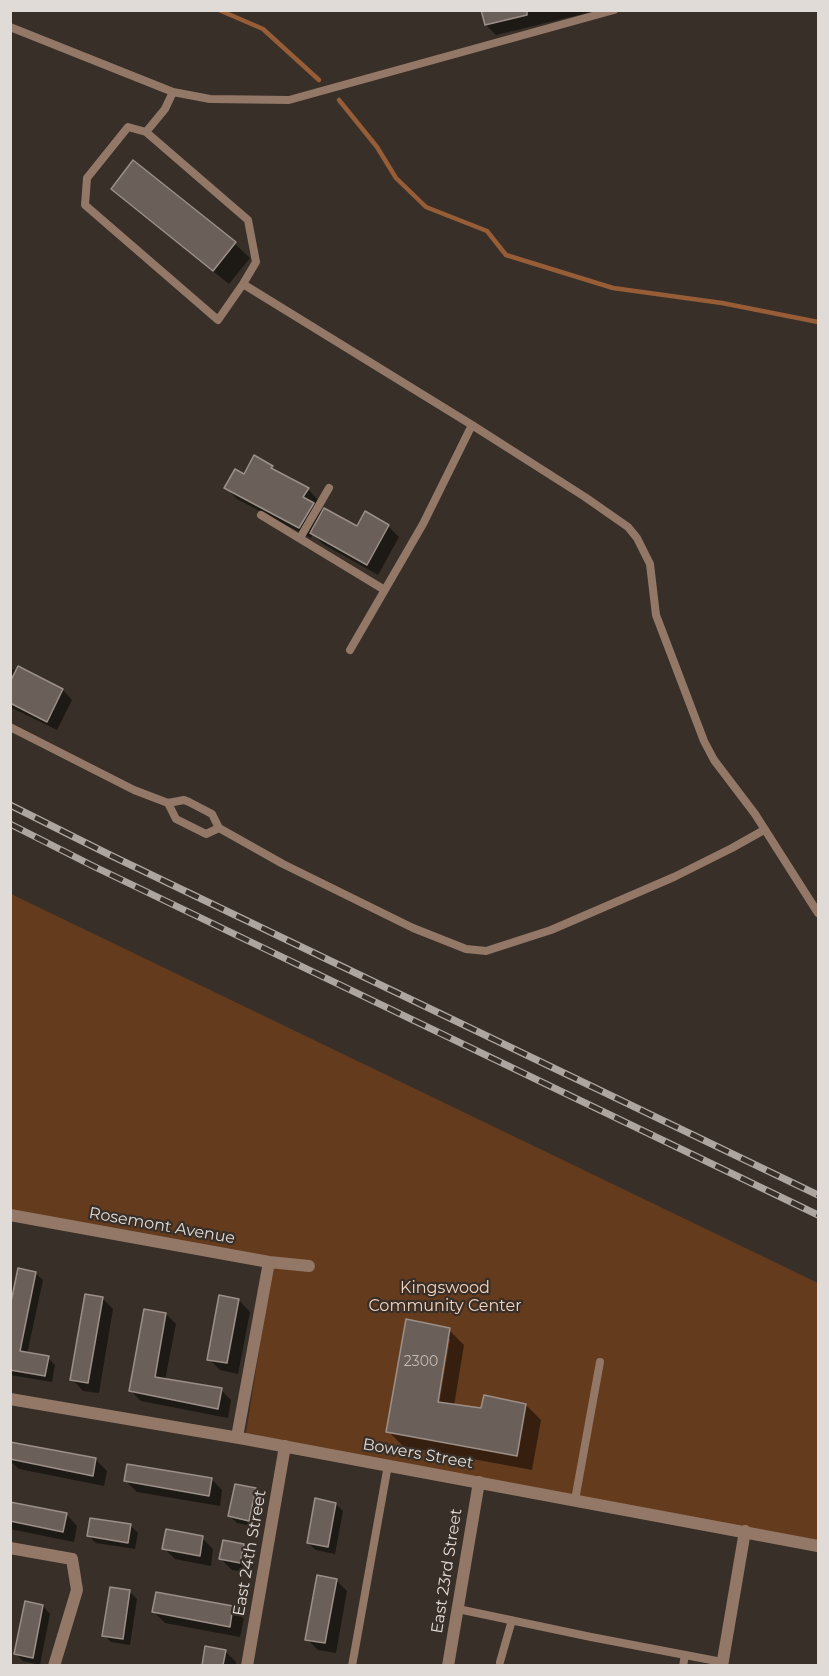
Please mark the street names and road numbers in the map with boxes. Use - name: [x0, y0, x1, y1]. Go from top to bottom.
- street label: Rosemont Avenue: [87, 1204, 237, 1248]
- street label: Bowers Street: [361, 1435, 475, 1473]
- street label: East 24th Street: [229, 1488, 271, 1618]
- street label: East 23rd Street: [428, 1507, 466, 1635]

